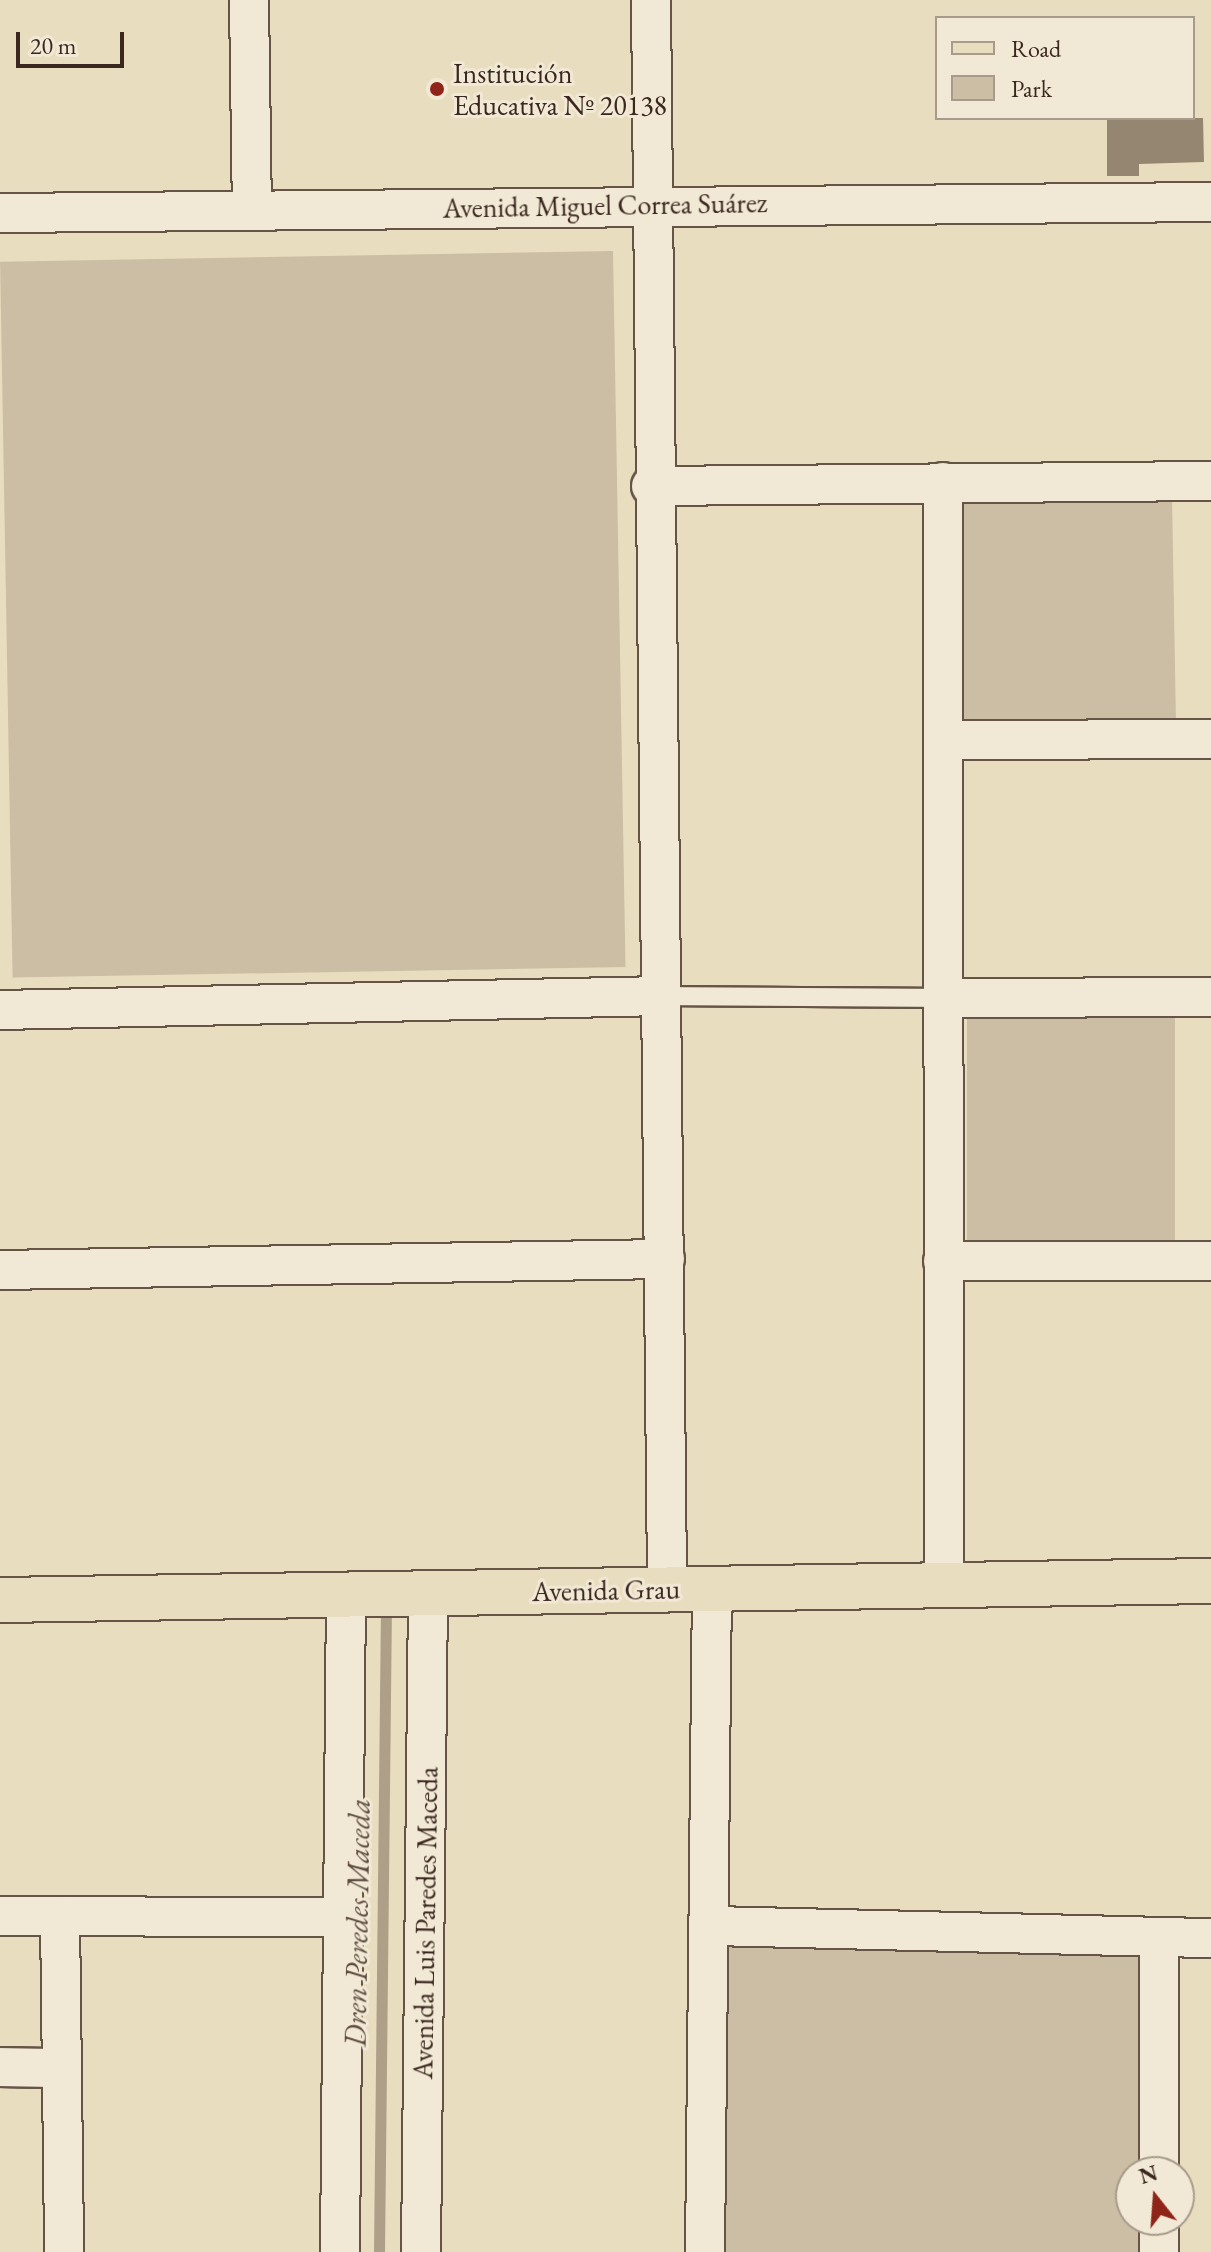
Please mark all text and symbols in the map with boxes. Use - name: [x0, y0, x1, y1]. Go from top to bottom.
- scale bar: [20, 16, 128, 66]
- legend: [935, 16, 1195, 120]
- text: 20 m: [30, 30, 77, 61]
- text: Road: [1011, 33, 1061, 64]
- place label: Institución Educativa Nº 20138: [453, 56, 667, 122]
- text: Park: [1011, 73, 1052, 104]
- marker: Institución Educativa Nº 20138: [428, 80, 446, 98]
- street label: Avenida Miguel Correa Suárez: [442, 185, 768, 225]
- street label: Avenida Grau: [532, 1572, 680, 1608]
- street label: Avenida Luis Paredes Maceda: [405, 1766, 445, 2080]
- water label: Dren Peredes Maceda: [338, 1798, 378, 2048]
- north arrow: [1115, 2156, 1195, 2236]
- text: N: [1136, 2158, 1161, 2191]

